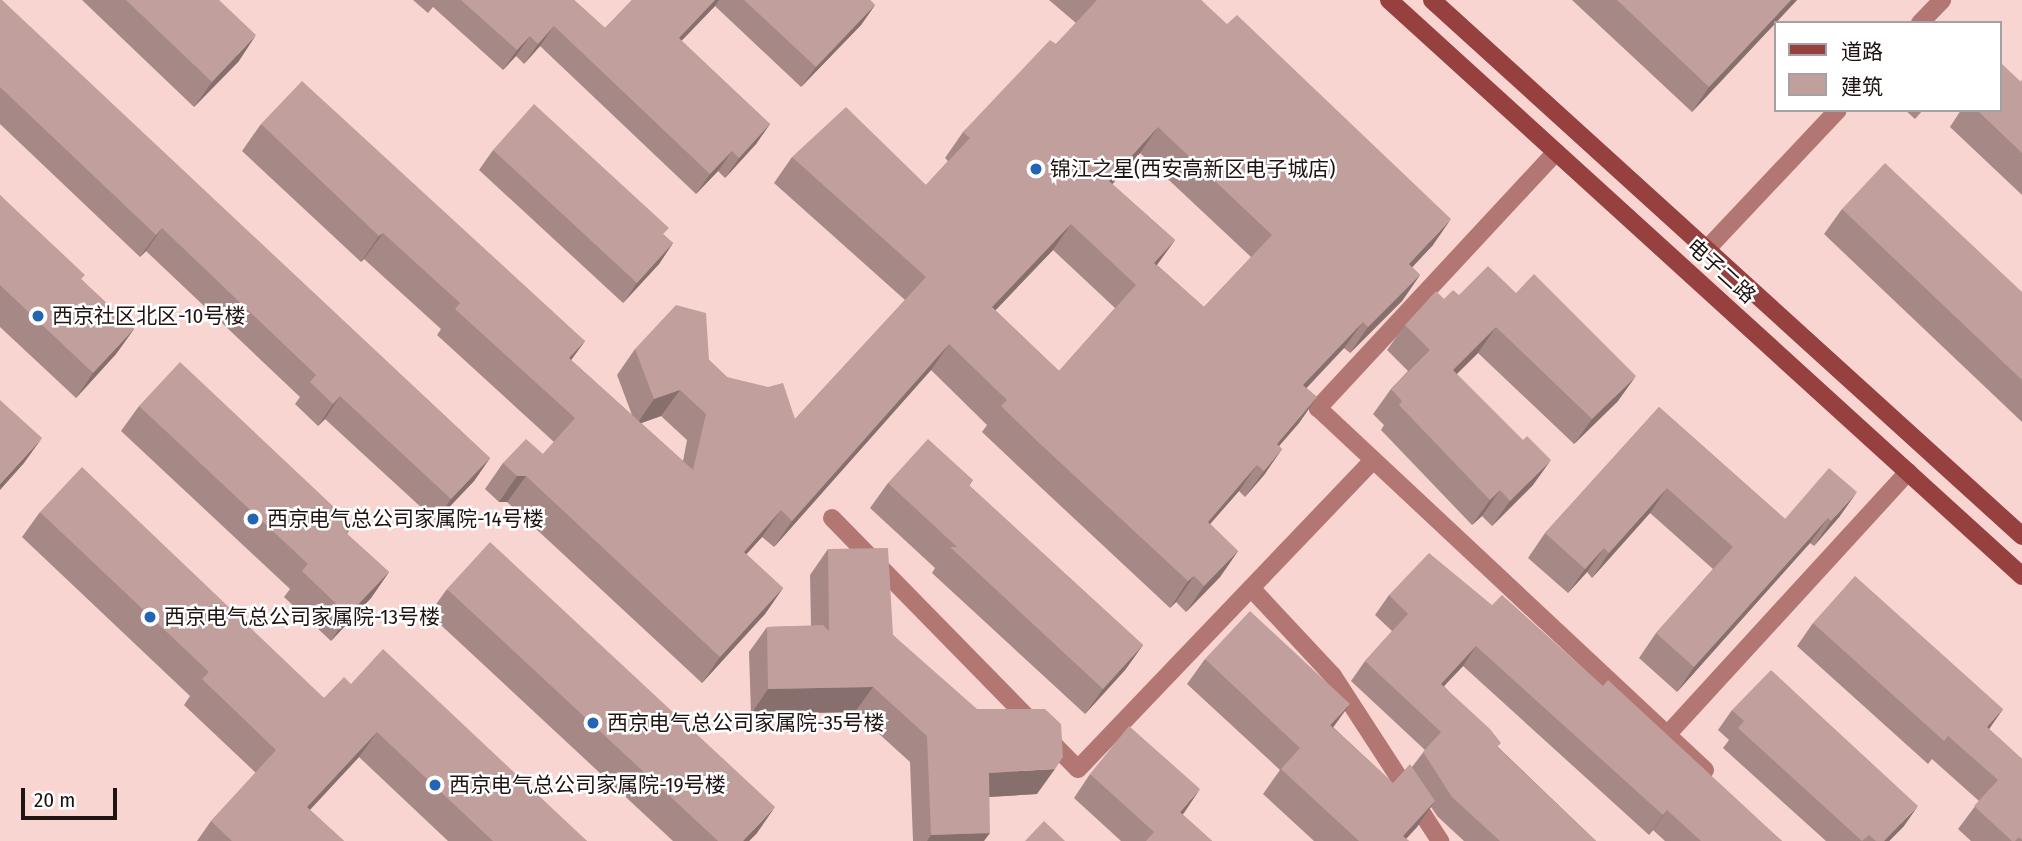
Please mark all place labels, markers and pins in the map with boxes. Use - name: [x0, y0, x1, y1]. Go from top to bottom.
- place label: 锦江之星(西安高新区电子城店): [1050, 156, 1335, 182]
- marker: 锦江之星(西安高新区电子城店): [1028, 161, 1044, 177]
- place label: 西京社区北区-10号楼: [52, 303, 245, 329]
- marker: 西京社区北区-10号楼: [30, 308, 46, 324]
- place label: 西京电气总公司家属院-14号楼: [267, 506, 544, 532]
- marker: 西京电气总公司家属院-14号楼: [245, 511, 261, 527]
- place label: 西京电气总公司家属院-13号楼: [164, 604, 440, 630]
- marker: 西京电气总公司家属院-13号楼: [142, 609, 158, 625]
- place label: 西京电气总公司家属院-35号楼: [607, 710, 885, 736]
- marker: 西京电气总公司家属院-35号楼: [585, 715, 601, 731]
- place label: 西京电气总公司家属院-19号楼: [449, 772, 726, 798]
- marker: 西京电气总公司家属院-19号楼: [427, 777, 443, 793]

